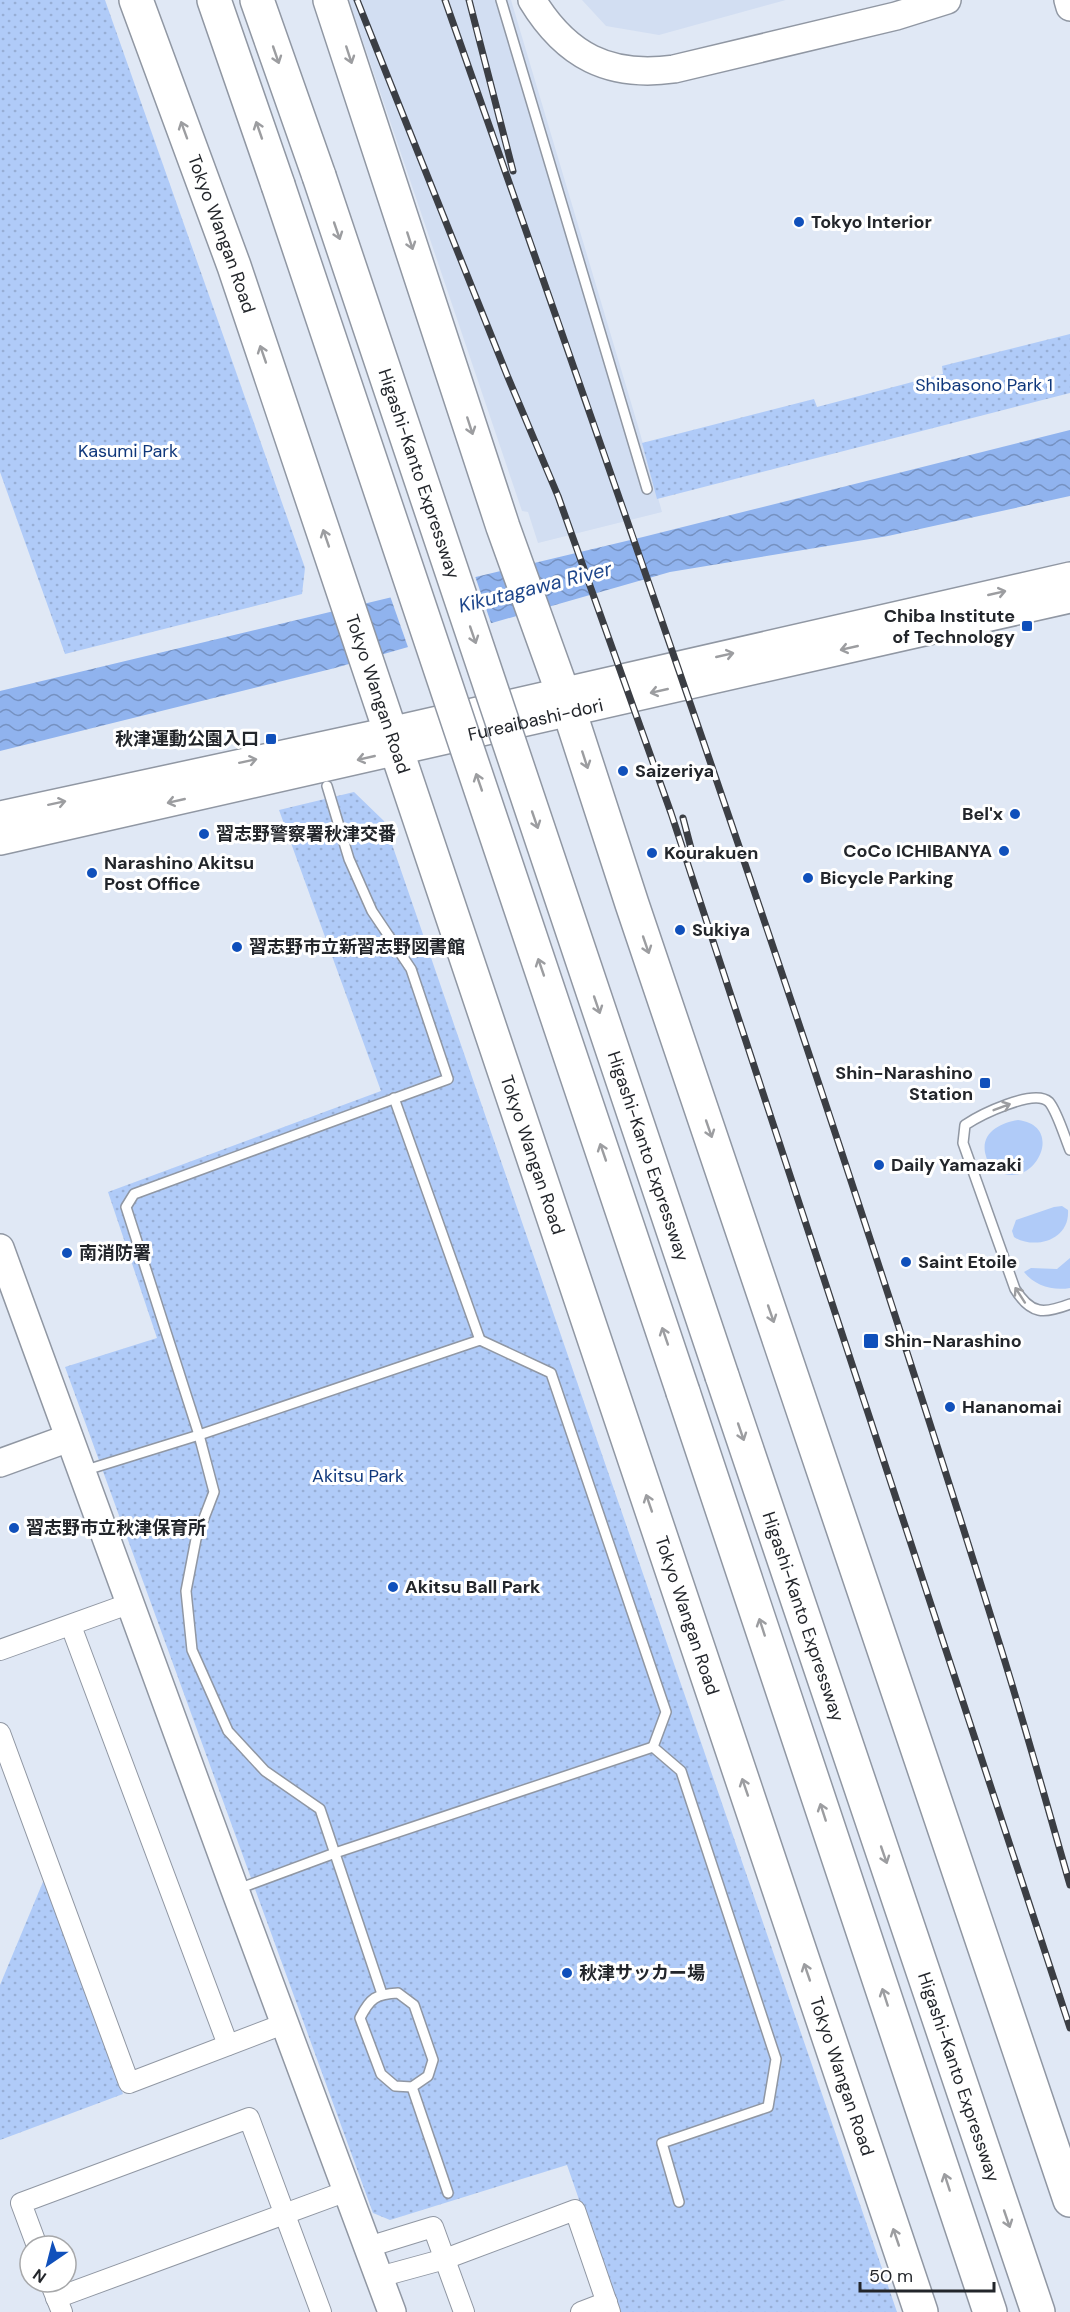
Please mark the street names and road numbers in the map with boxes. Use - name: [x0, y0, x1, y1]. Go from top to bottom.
- street label: Tokyo Wangan Road: [182, 151, 261, 316]
- street label: Higashi-Kanto Expressway: [373, 365, 465, 582]
- street label: Tokyo Wangan Road: [340, 611, 416, 777]
- street label: Fureaibashi-dori: [465, 693, 606, 747]
- street label: Higashi-Kanto Expressway: [602, 1048, 695, 1264]
- street label: Tokyo Wangan Road: [495, 1072, 570, 1238]
- street label: Higashi-Kanto Expressway: [757, 1509, 850, 1725]
- street label: Tokyo Wangan Road: [649, 1533, 725, 1698]
- street label: Higashi-Kanto Expressway: [912, 1969, 1005, 2185]
- street label: Tokyo Wangan Road: [804, 1993, 880, 2159]

